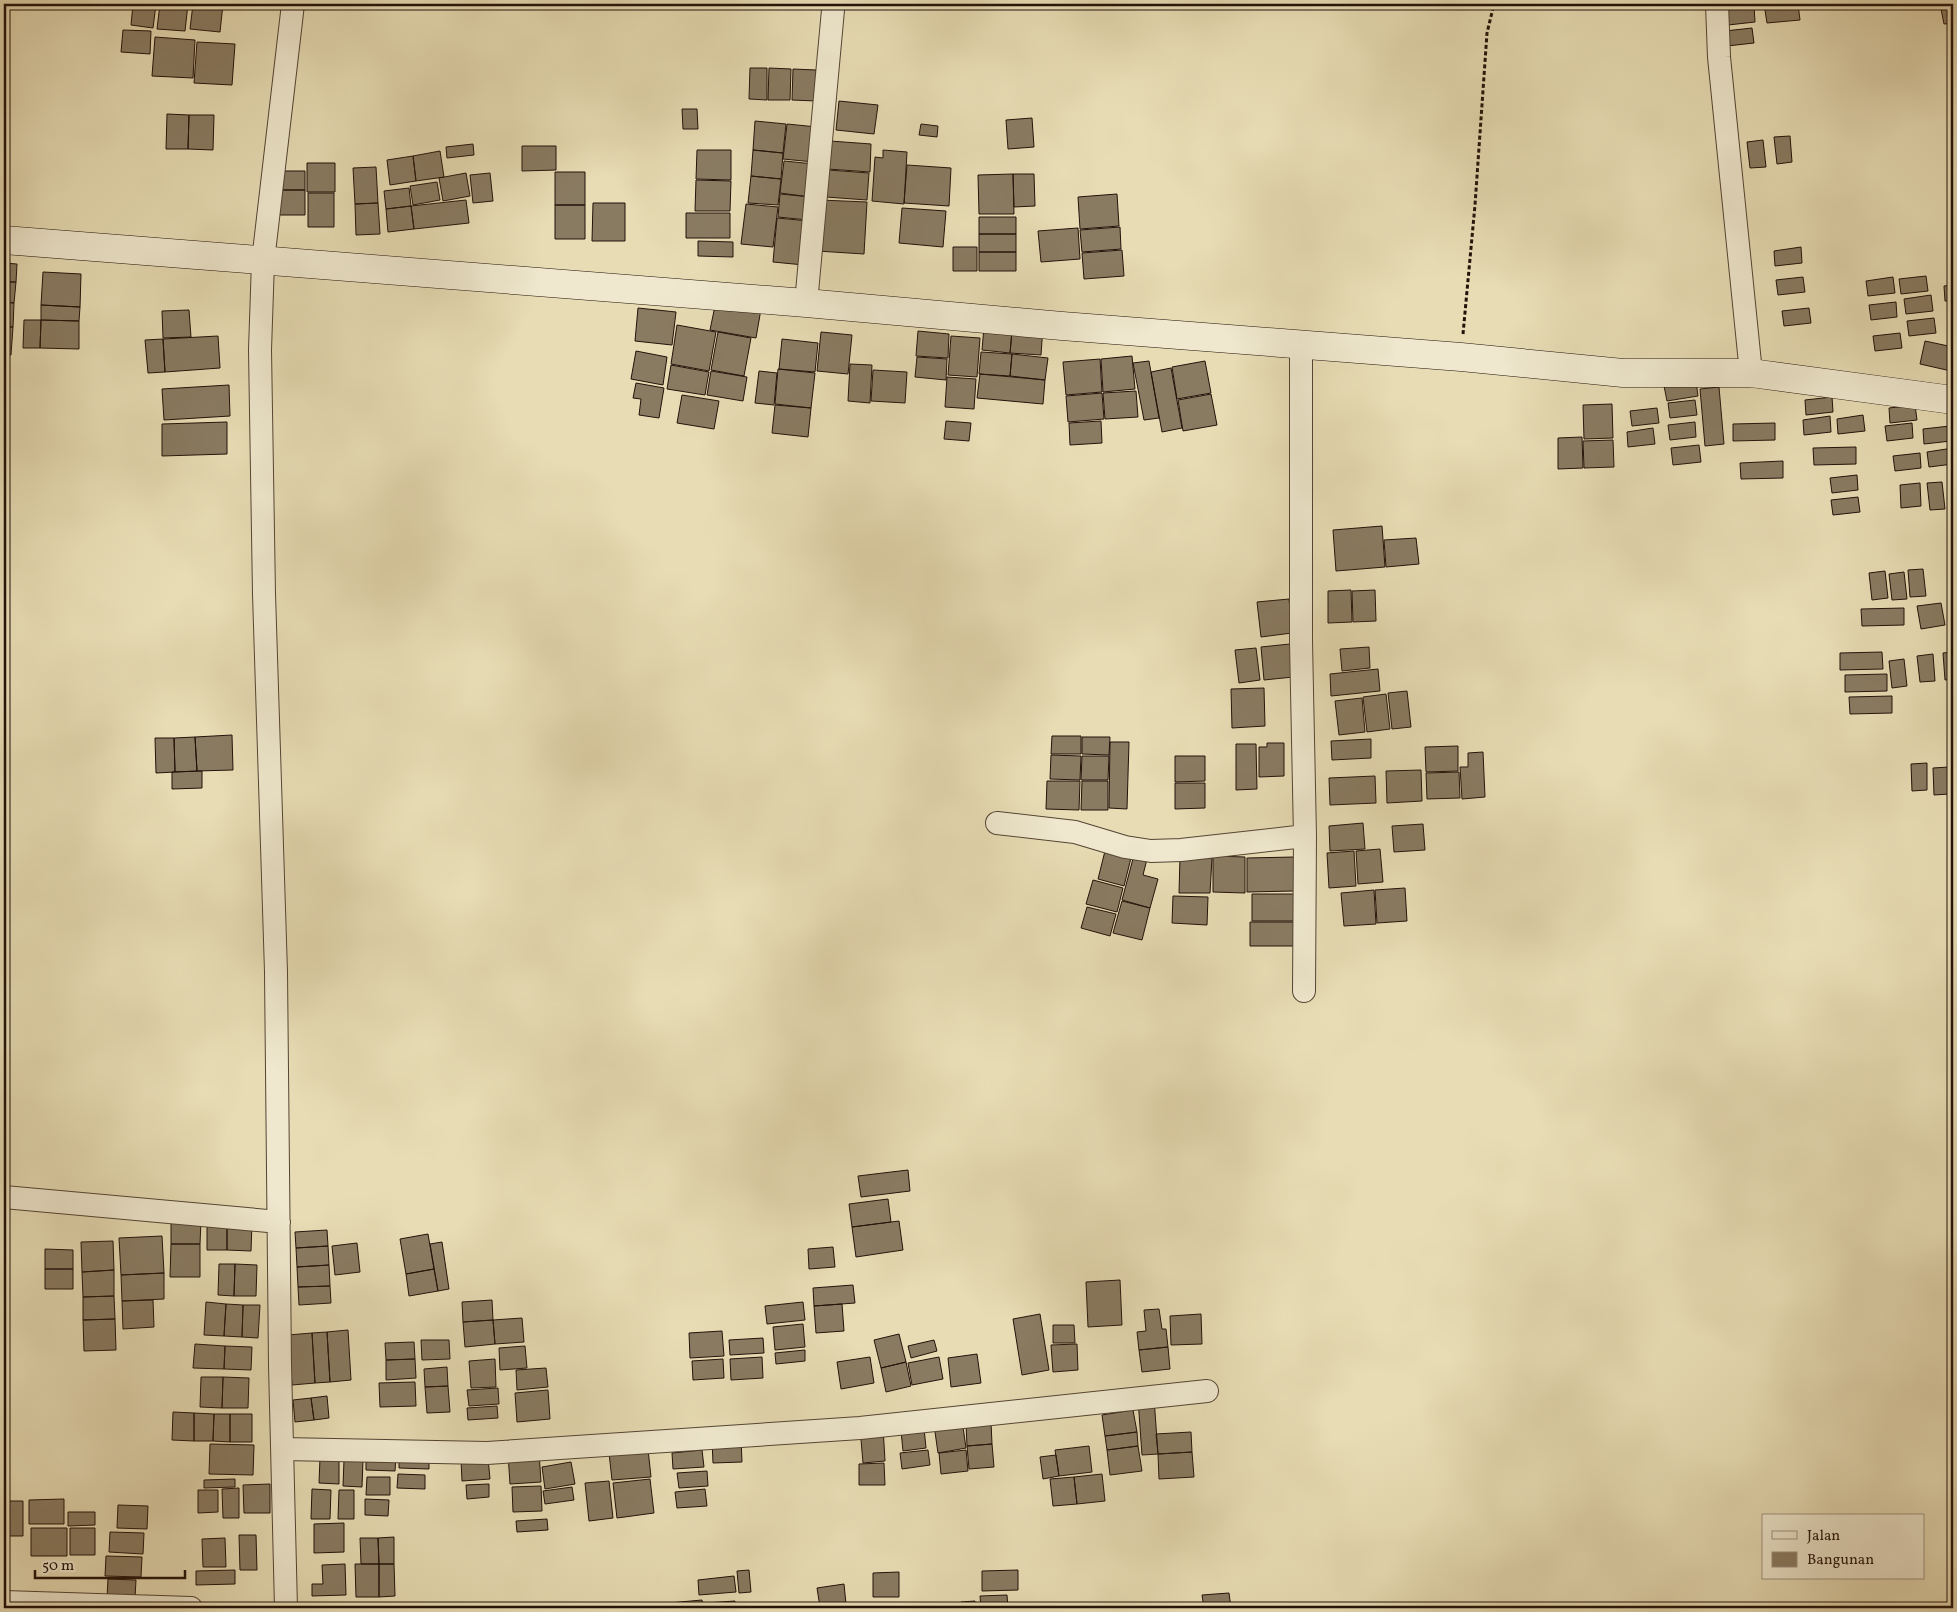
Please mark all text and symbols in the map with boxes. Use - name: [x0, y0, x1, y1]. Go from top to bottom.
- legend: [1762, 1514, 1924, 1580]
- text: Jalan: [1807, 1526, 1840, 1547]
- scale bar: [35, 1547, 185, 1579]
- text: Bangunan: [1807, 1550, 1874, 1571]
- text: 50 m: [42, 1556, 74, 1577]

